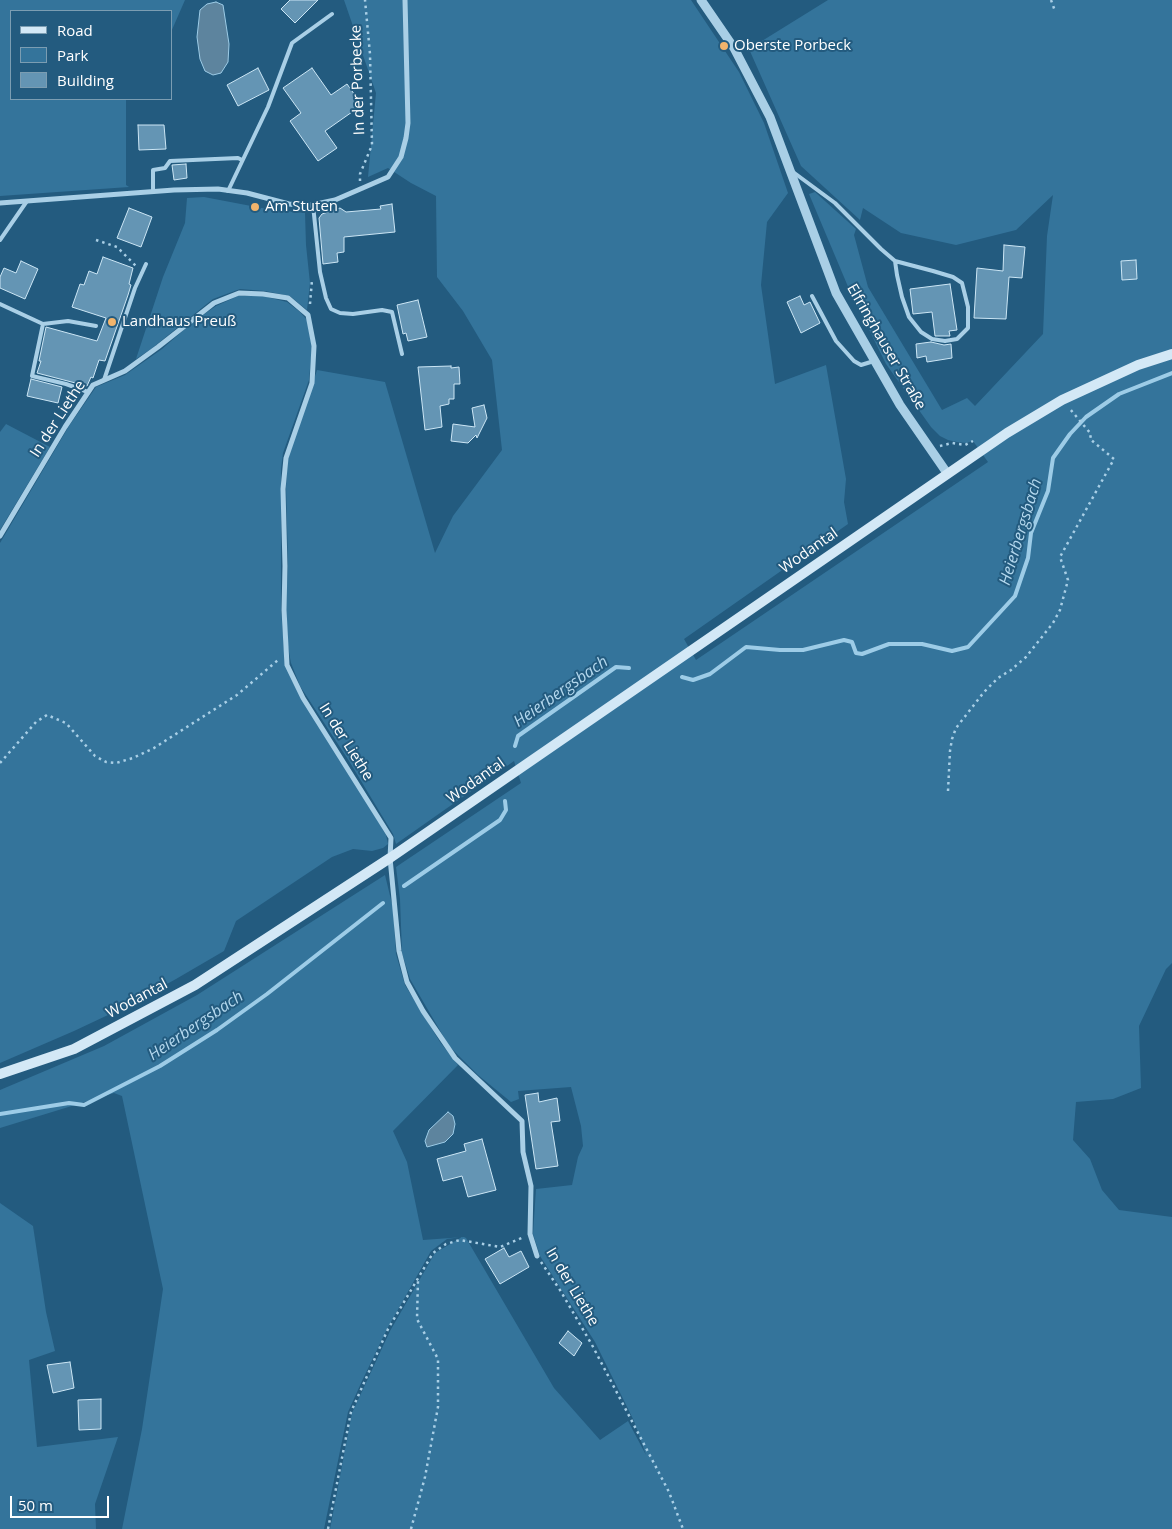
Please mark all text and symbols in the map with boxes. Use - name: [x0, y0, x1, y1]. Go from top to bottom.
- legend: [10, 10, 172, 100]
- text: Road: [57, 20, 93, 40]
- street label: In der Porbecke: [347, 25, 369, 135]
- place label: Oberste Porbeck: [734, 37, 851, 55]
- marker: Oberste Porbeck: [718, 40, 730, 52]
- text: Park: [57, 45, 88, 65]
- text: Building: [57, 70, 114, 90]
- place label: Am Stuten: [265, 198, 338, 216]
- marker: Am Stuten: [249, 201, 261, 213]
- street label: Elfringhauser Straße: [843, 281, 929, 413]
- place label: Landhaus Preuß: [122, 313, 236, 331]
- marker: Landhaus Preuß: [106, 316, 118, 328]
- street label: In der Liethe: [27, 377, 89, 461]
- water label: Heierbergsbach: [996, 476, 1046, 588]
- street label: Wodantal: [776, 524, 842, 578]
- water label: Heierbergsbach: [510, 652, 612, 732]
- street label: In der Liethe: [315, 700, 377, 784]
- street label: Wodantal: [443, 754, 509, 808]
- street label: Wodantal: [103, 975, 171, 1023]
- water label: Heierbergsbach: [145, 987, 247, 1065]
- street label: In der Liethe: [542, 1245, 602, 1329]
- scale bar: [12, 1486, 111, 1518]
- text: 50 m: [18, 1495, 53, 1515]

